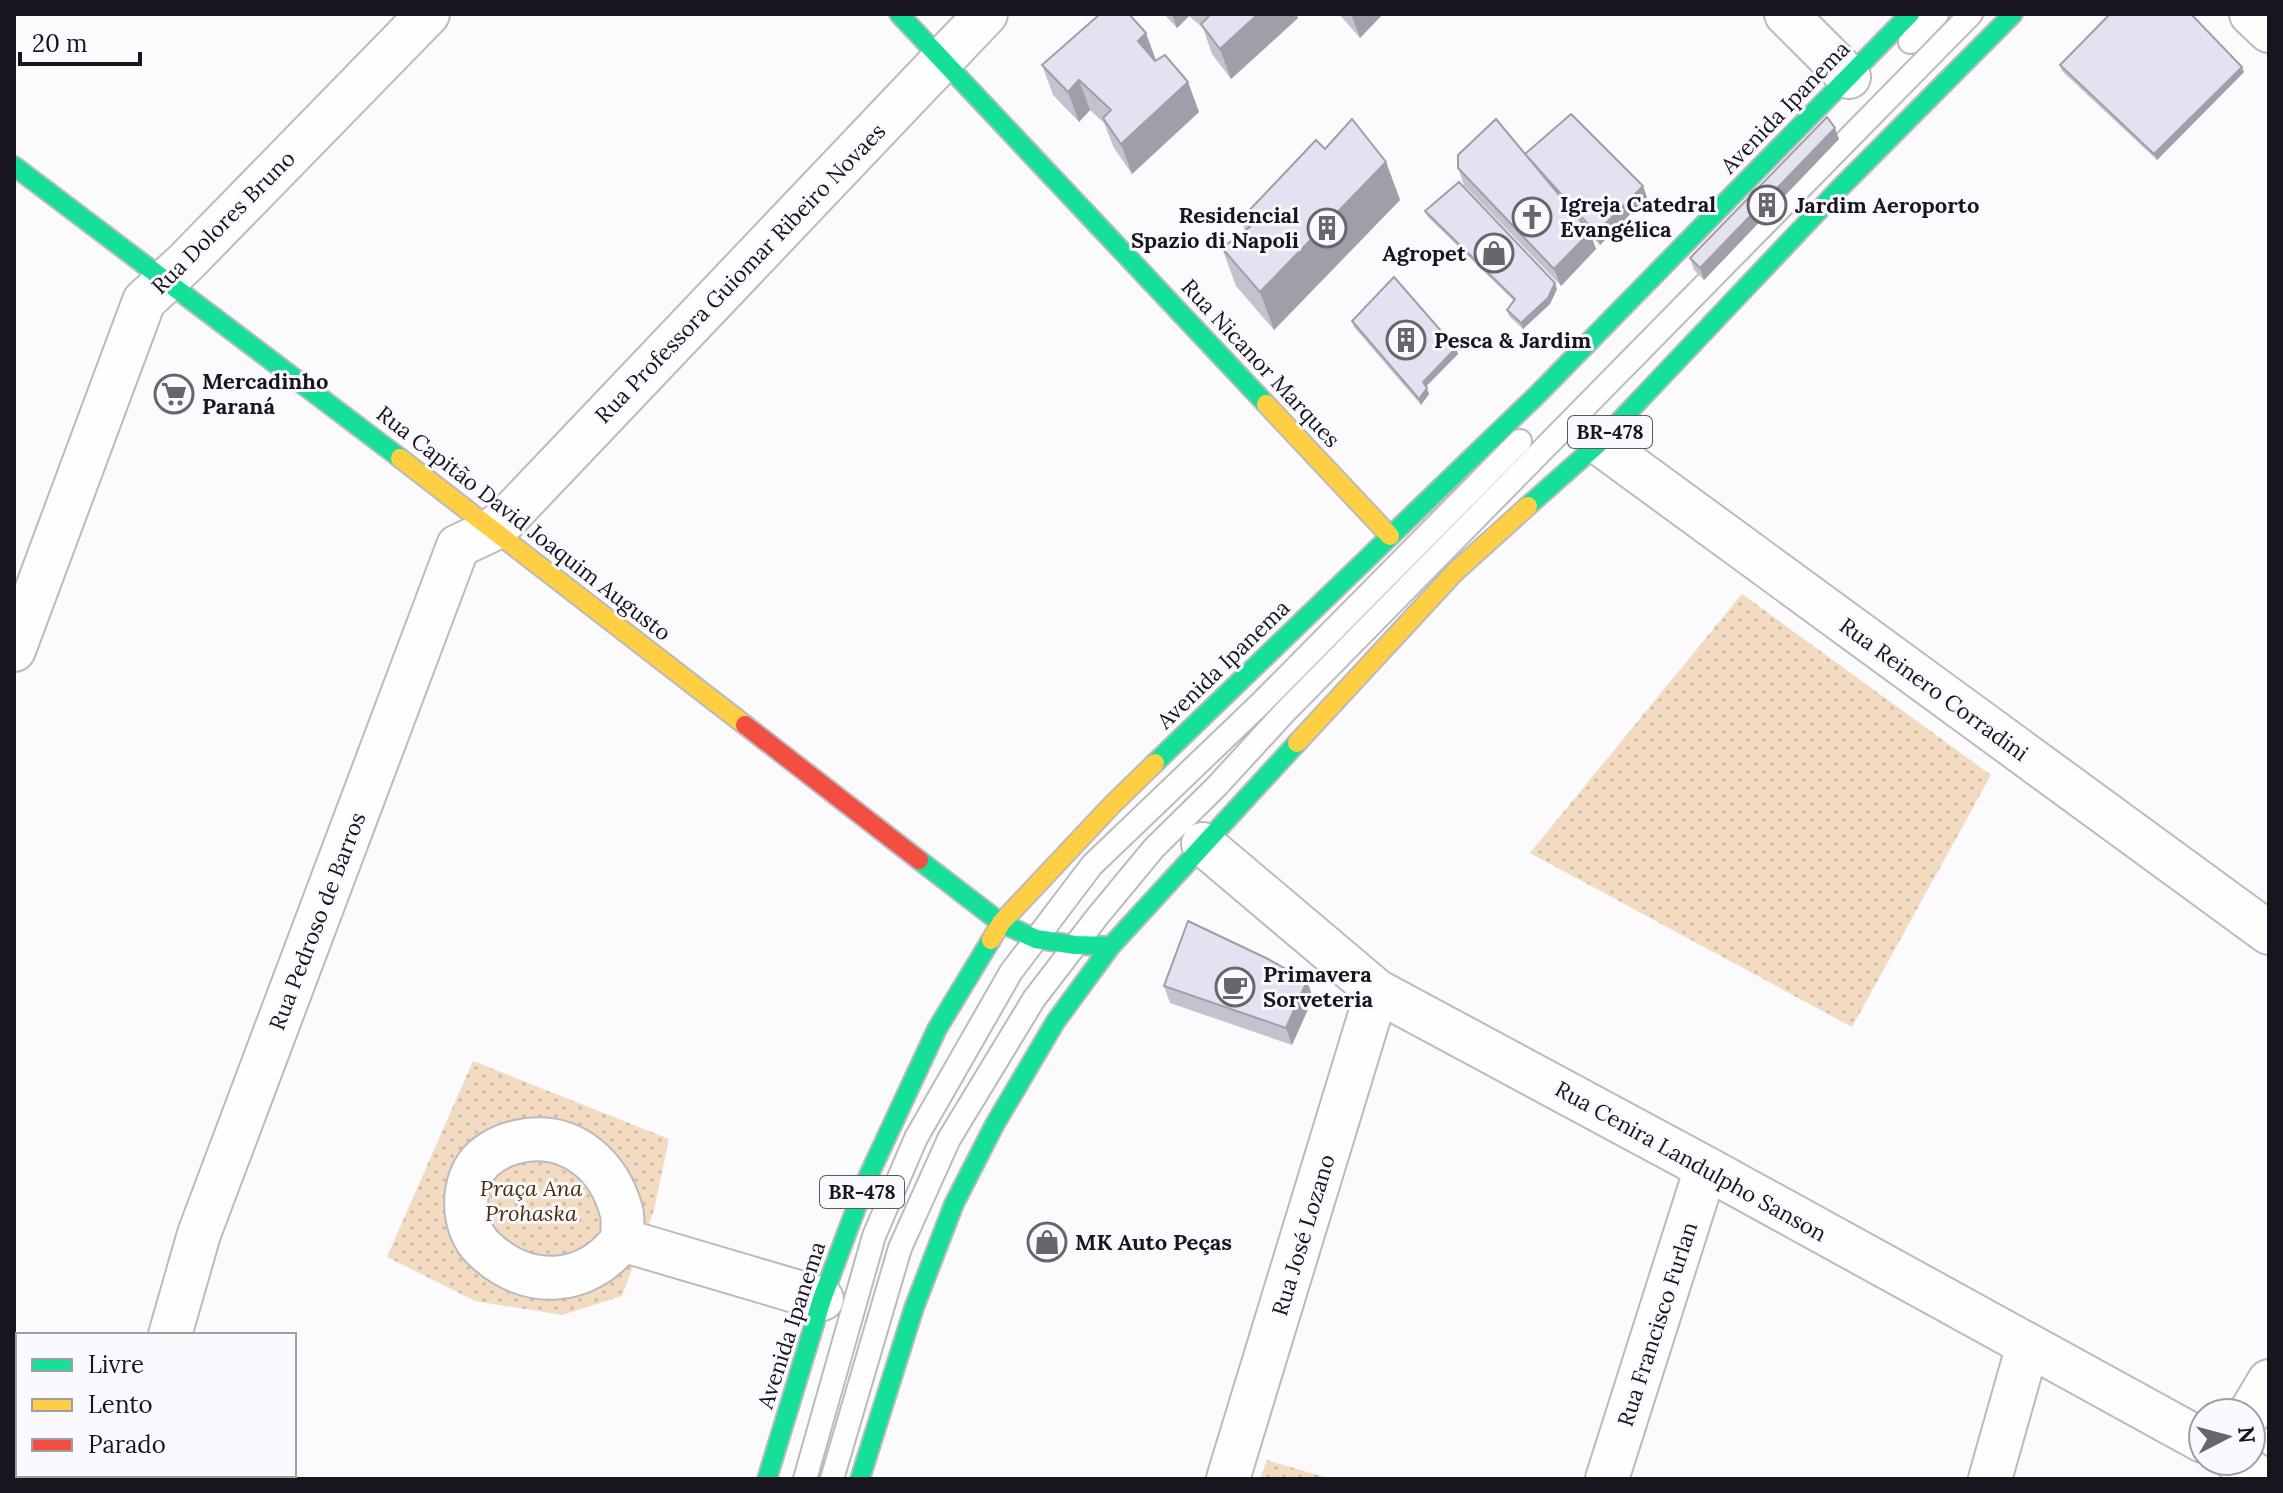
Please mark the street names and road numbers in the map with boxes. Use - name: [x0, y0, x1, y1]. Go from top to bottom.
- street label: Avenida Ipanema: [1714, 35, 1855, 180]
- street label: Rua Professora Guiomar Ribeiro Novaes: [589, 117, 891, 429]
- street label: Rua Dolores Bruno: [145, 144, 301, 300]
- street label: Rua Nicanor Marques: [1176, 273, 1346, 453]
- street label: Rua Capitão David Joaquim Augusto: [371, 399, 677, 647]
- road number: BR-478: [1568, 416, 1652, 448]
- street label: Avenida Ipanema: [1150, 594, 1295, 735]
- street label: Rua Reinero Corradini: [1834, 611, 2034, 767]
- street label: Rua Pedroso de Barros: [263, 808, 371, 1034]
- street label: Rua Cenira Landulpho Sanson: [1550, 1075, 1832, 1247]
- street label: Rua José Lozano: [1265, 1151, 1341, 1319]
- road number: BR-478: [820, 1176, 904, 1208]
- street label: Rua Francisco Furlan: [1611, 1218, 1703, 1430]
- street label: Avenida Ipanema: [751, 1238, 831, 1413]

